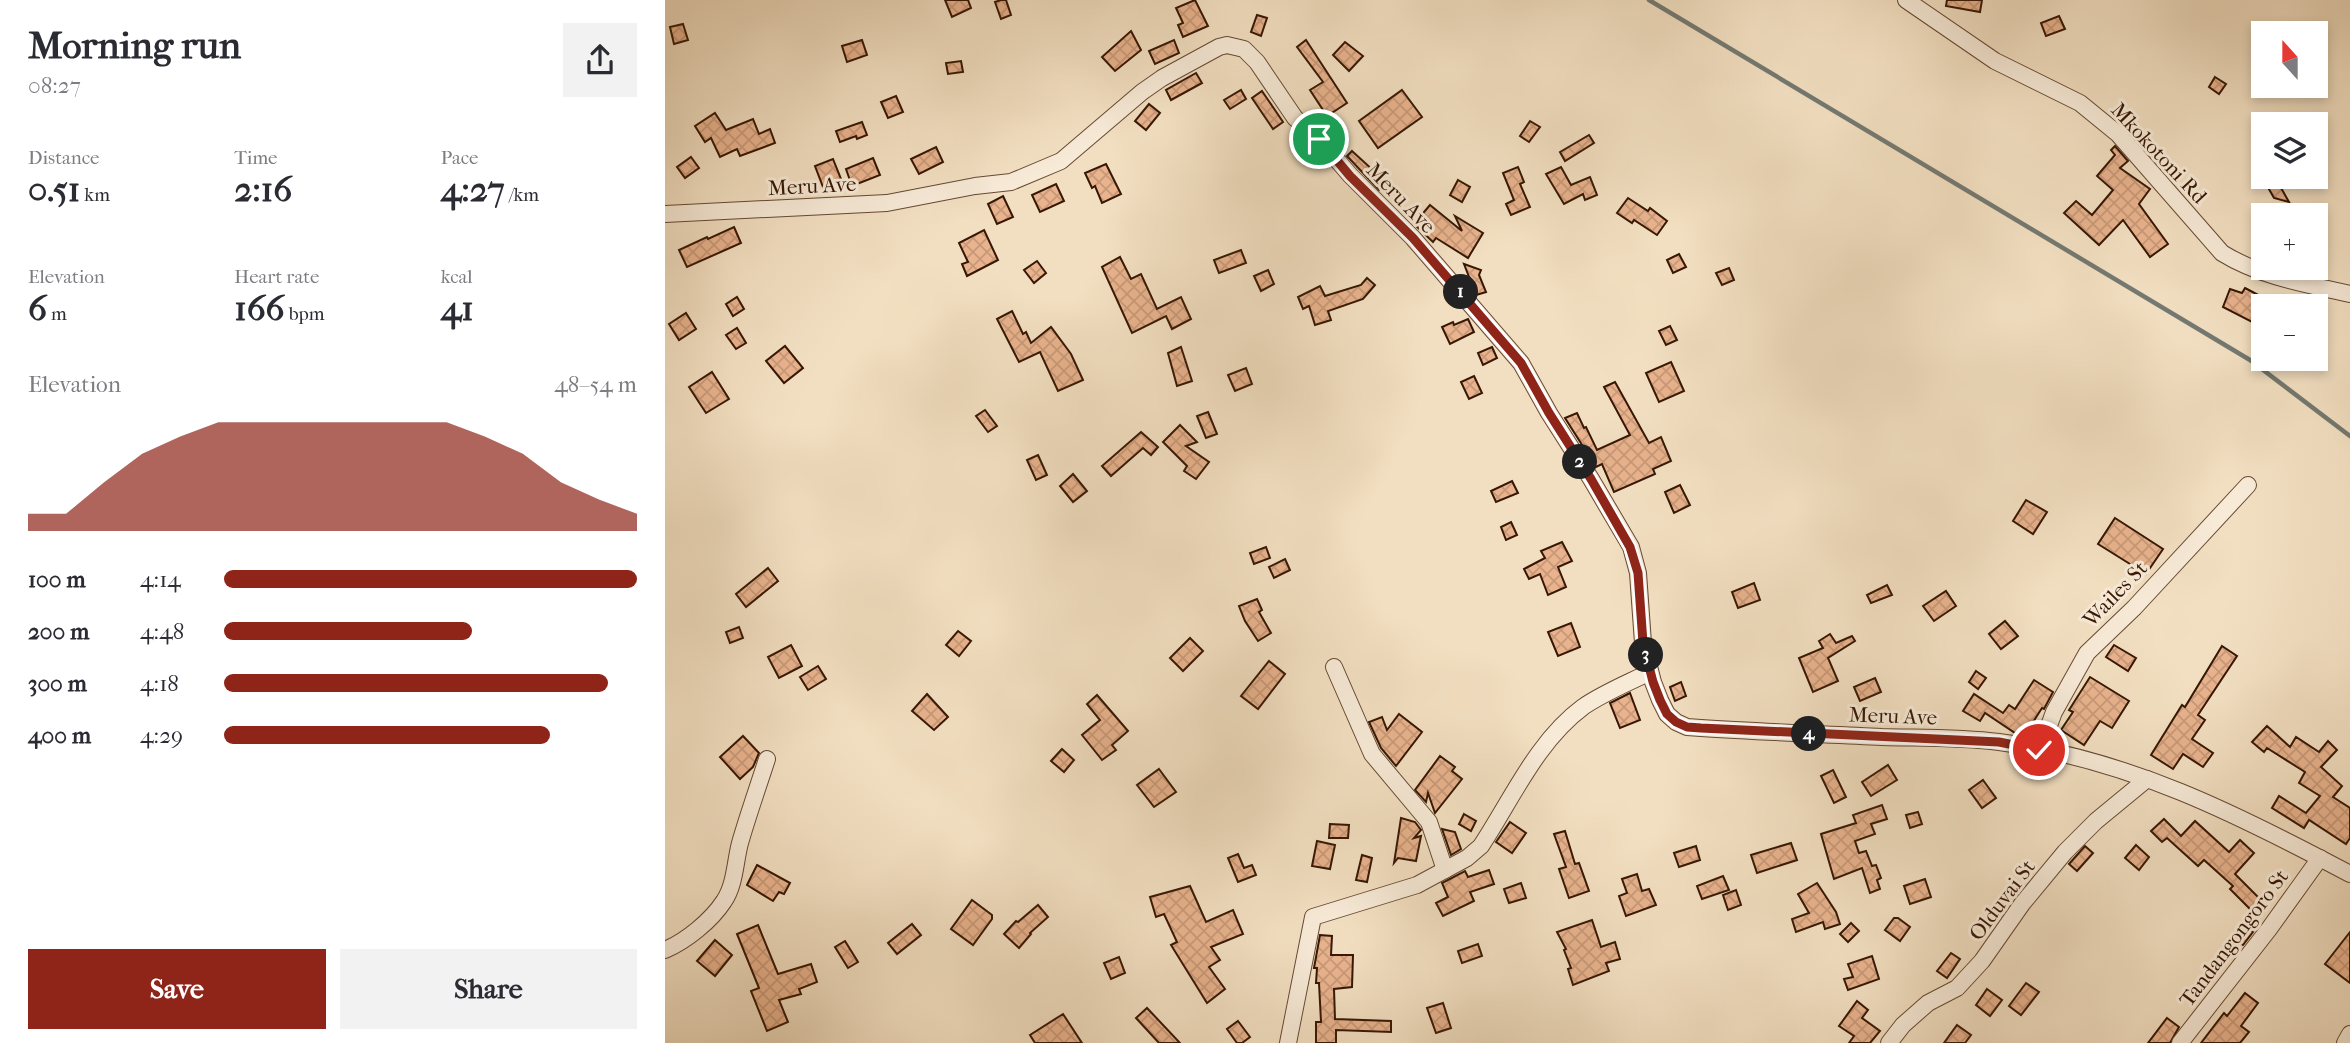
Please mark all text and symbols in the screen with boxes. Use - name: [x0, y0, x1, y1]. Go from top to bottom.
- north arrow: [2251, 21, 2327, 98]
- map controls: [2251, 21, 2328, 371]
- text: Morning run: [28, 23, 241, 68]
- button: share: [563, 23, 637, 97]
- text: 08:27: [28, 72, 81, 99]
- street label: Mkokotoni Rd: [2106, 98, 2212, 209]
- pin: [1289, 109, 1349, 169]
- button: layers: [2251, 112, 2328, 189]
- icon: arrive: [1300, 120, 1338, 158]
- text: Distance: [28, 147, 99, 169]
- text: Time: [234, 147, 278, 169]
- text: Pace: [441, 147, 479, 169]
- street label: Meru Ave: [1362, 158, 1440, 238]
- text: 0.51: [28, 169, 80, 210]
- text: 2:16: [234, 169, 292, 210]
- text: 4:27: [441, 169, 505, 210]
- street label: Meru Ave: [767, 172, 857, 200]
- text: km: [80, 184, 110, 206]
- text: /km: [505, 184, 539, 206]
- button: +: [2251, 203, 2328, 280]
- text: Elevation: [28, 266, 105, 288]
- text: Heart rate: [234, 266, 319, 288]
- text: kcal: [441, 266, 473, 288]
- pin: 1: [1443, 274, 1479, 310]
- text: 1: [1457, 280, 1464, 302]
- text: 6: [28, 288, 47, 329]
- text: 166: [234, 288, 285, 329]
- text: 41: [441, 288, 474, 329]
- button: −: [2251, 294, 2328, 371]
- text: m: [47, 303, 67, 325]
- text: bpm: [285, 303, 325, 325]
- text: Elevation: [28, 371, 121, 398]
- text: 48–54 m: [554, 371, 637, 398]
- pin: 2: [1563, 444, 1597, 480]
- text: 2: [1575, 450, 1584, 472]
- street label: Wailes St: [2077, 556, 2152, 632]
- text: 100 m: [28, 566, 86, 593]
- text: 4:14: [140, 566, 181, 593]
- text: 200 m: [28, 618, 89, 645]
- text: 4:48: [140, 618, 184, 645]
- pin: 3: [1629, 638, 1663, 672]
- text: 3: [1642, 643, 1649, 665]
- text: 300 m: [28, 670, 87, 697]
- text: 4:18: [140, 670, 179, 697]
- street label: Meru Ave: [1848, 702, 1938, 730]
- pin: 4: [1791, 716, 1827, 752]
- pin: [2009, 720, 2069, 780]
- text: 400 m: [28, 722, 91, 749]
- text: 4:29: [140, 722, 183, 749]
- text: 4: [1803, 722, 1814, 744]
- icon: check: [2020, 731, 2058, 769]
- street label: Olduvai St: [1964, 855, 2040, 945]
- street label: Tandangongoro St: [2175, 864, 2294, 1011]
- button: Save: [28, 949, 326, 1029]
- button: Share: [340, 949, 637, 1029]

